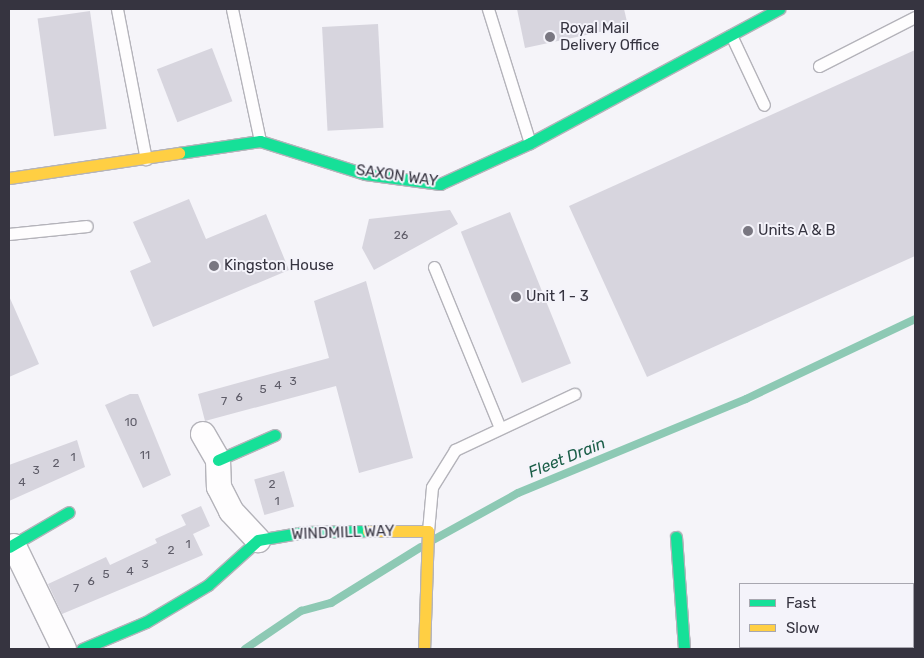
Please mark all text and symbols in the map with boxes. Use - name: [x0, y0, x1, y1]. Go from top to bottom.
- place label: Royal Mail Delivery Office: [560, 19, 660, 54]
- marker: Royal Mail Delivery Office: [544, 31, 556, 43]
- street label: SAXON WAY: [355, 161, 439, 191]
- place label: Units A & B: [758, 222, 836, 240]
- marker: Units A & B: [742, 225, 754, 237]
- house number: 26: [394, 229, 408, 243]
- place label: Kingston House: [224, 257, 334, 275]
- marker: Kingston House: [208, 260, 220, 272]
- place label: Unit 1 - 3: [526, 288, 589, 306]
- marker: Unit 1 - 3: [510, 291, 522, 303]
- house number: 3: [289, 375, 297, 389]
- house number: 4: [274, 379, 282, 393]
- house number: 5: [259, 383, 267, 397]
- house number: 6: [235, 391, 243, 405]
- house number: 7: [221, 395, 227, 409]
- house number: 10: [125, 416, 137, 430]
- water label: Fleet Drain: [526, 434, 608, 482]
- house number: 11: [140, 449, 150, 463]
- house number: 1: [70, 451, 76, 465]
- house number: 2: [52, 457, 60, 471]
- house number: 3: [32, 464, 40, 478]
- house number: 4: [18, 476, 26, 490]
- house number: 2: [268, 478, 276, 492]
- house number: 1: [274, 495, 280, 509]
- street label: WINDMILL WAY: [291, 522, 395, 544]
- house number: 1: [185, 538, 191, 552]
- house number: 2: [167, 544, 175, 558]
- house number: 3: [141, 558, 149, 572]
- house number: 4: [126, 565, 134, 579]
- house number: 5: [102, 568, 110, 582]
- house number: 6: [87, 575, 95, 589]
- house number: 7: [73, 582, 79, 596]
- legend: [739, 583, 914, 648]
- text: Fast: [786, 594, 816, 612]
- text: Slow: [786, 619, 819, 637]

